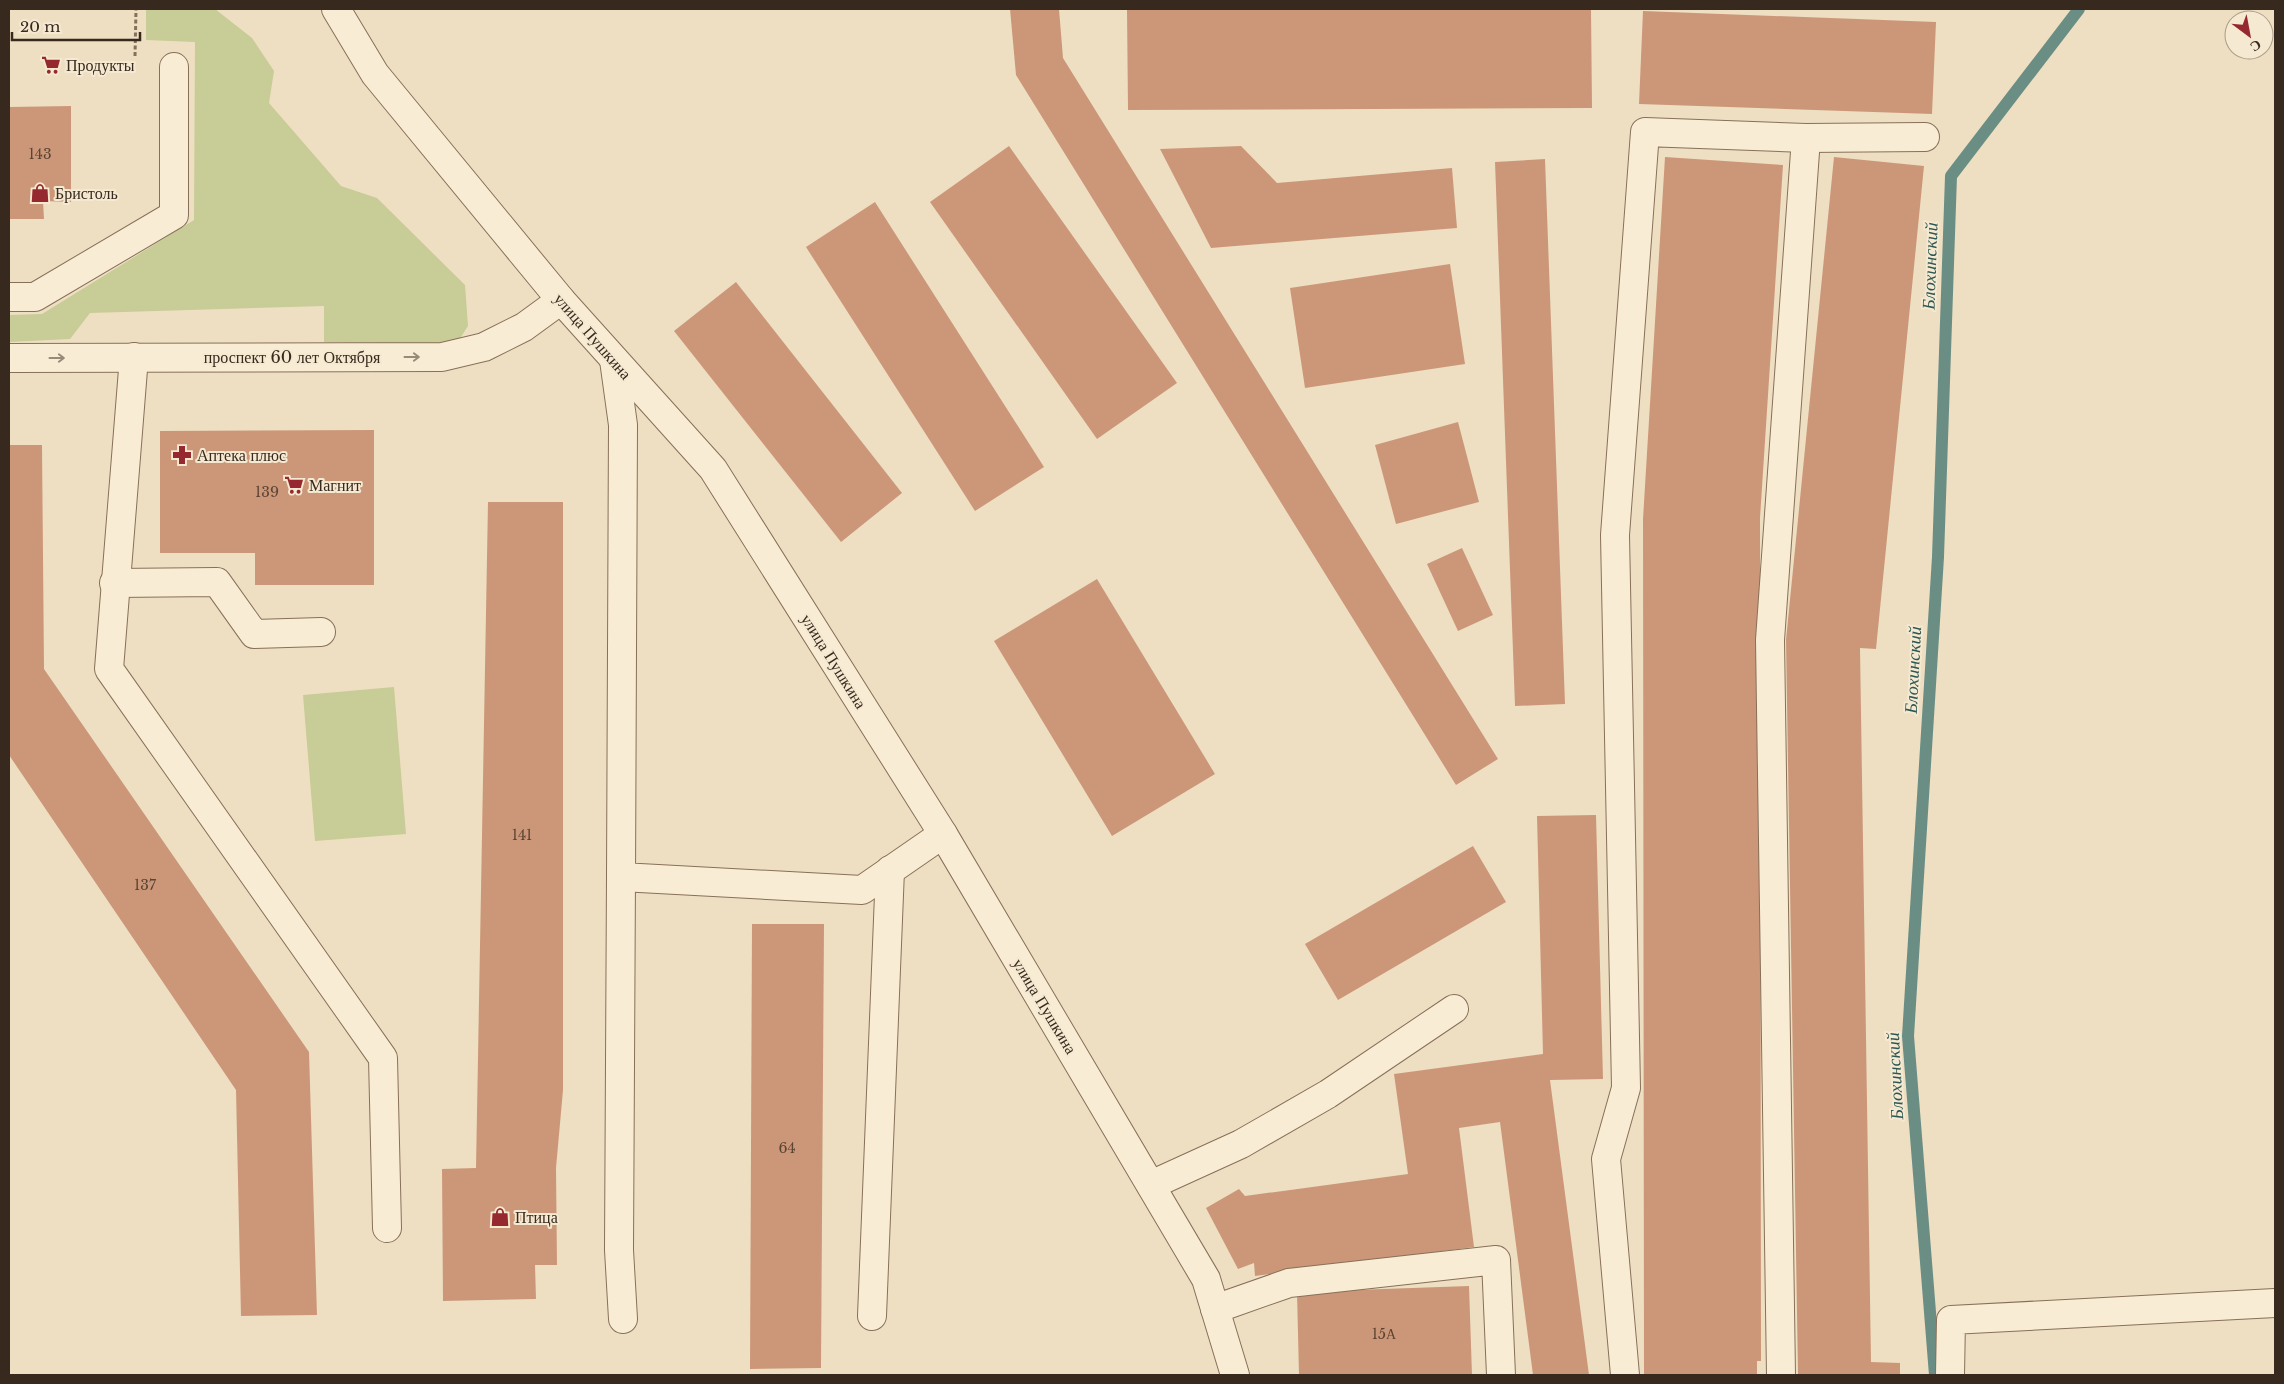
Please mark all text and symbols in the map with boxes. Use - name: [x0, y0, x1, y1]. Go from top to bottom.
- scale bar: [12, 10, 140, 42]
- north arrow: [2224, 10, 2274, 60]
- text: 20 m: [20, 17, 60, 36]
- text: С: [2247, 36, 2265, 56]
- supermarket icon: Продукты: [40, 54, 62, 76]
- place label: Продукты: [66, 55, 135, 75]
- house number: 143: [28, 145, 52, 163]
- shop icon: Бристоль: [29, 182, 51, 204]
- place label: Бристоль: [55, 183, 118, 203]
- water label: Блохинский: [1917, 222, 1943, 311]
- street label: улица Пушкина: [550, 289, 636, 383]
- street label: проспект 60 лет Октября: [204, 347, 381, 367]
- one-way arrow: [404, 352, 420, 362]
- one-way arrow: [49, 353, 65, 363]
- pharmacy icon: Аптека плюс: [171, 444, 193, 466]
- place label: Аптека плюс: [197, 445, 286, 465]
- supermarket icon: Магнит: [283, 474, 305, 496]
- place label: Магнит: [309, 475, 361, 495]
- house number: 139: [255, 483, 279, 501]
- street label: улица Пушкина: [797, 610, 871, 712]
- water label: Блохинский: [1900, 626, 1926, 715]
- house number: 141: [512, 826, 532, 844]
- house number: 137: [134, 876, 157, 894]
- street label: улица Пушкина: [1009, 955, 1081, 1057]
- water label: Блохинский: [1882, 1032, 1908, 1121]
- house number: 64: [778, 1139, 796, 1157]
- shop icon: Птица: [489, 1206, 511, 1228]
- place label: Птица: [515, 1207, 558, 1227]
- house number: 15А: [1372, 1325, 1397, 1343]

